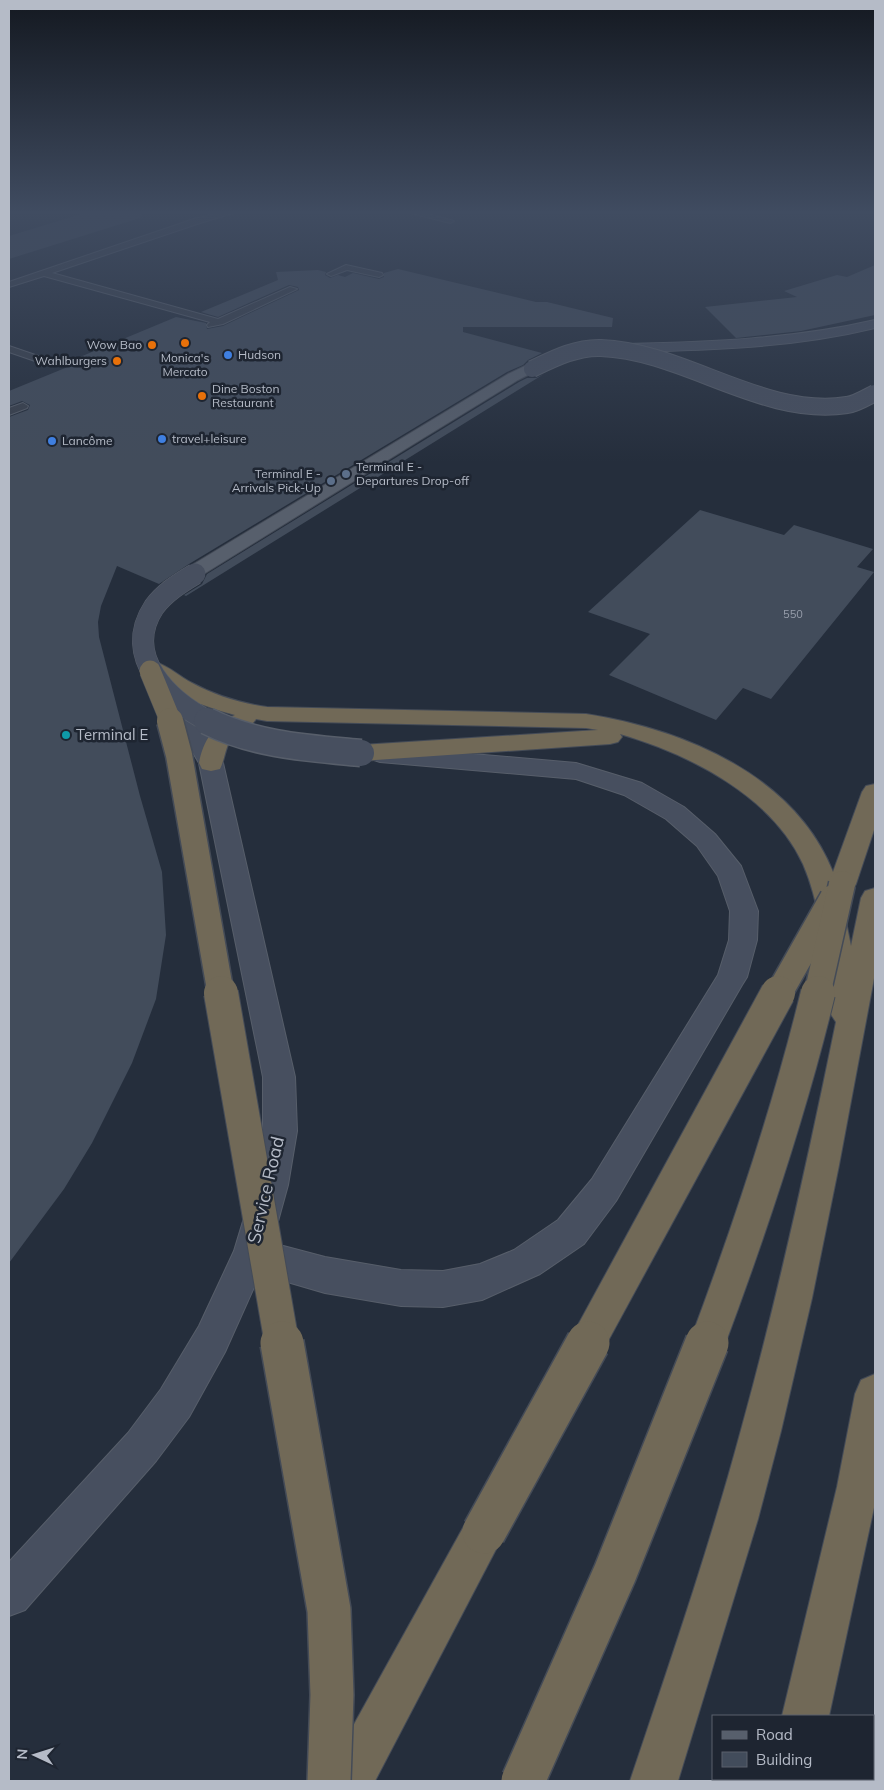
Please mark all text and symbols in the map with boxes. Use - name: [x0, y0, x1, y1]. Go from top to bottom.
- place label: Wow Bao: [87, 337, 142, 352]
- marker: Monica's Mercato: [179, 337, 191, 349]
- marker: Wow Bao: [146, 339, 158, 351]
- place label: Hudson: [238, 347, 281, 362]
- marker: Hudson: [222, 349, 234, 361]
- place label: Monica's Mercato: [161, 350, 209, 379]
- place label: Wahlburgers: [35, 353, 107, 368]
- marker: Wahlburgers: [111, 355, 123, 367]
- place label: Dine Boston Restaurant: [212, 381, 279, 410]
- marker: Dine Boston Restaurant: [196, 390, 208, 402]
- place label: travel+leisure: [172, 431, 246, 446]
- place label: Lancôme: [62, 433, 113, 448]
- marker: travel+leisure: [156, 433, 168, 445]
- marker: Lancôme: [46, 435, 58, 447]
- place label: Terminal E - Departures Drop-off: [356, 459, 470, 488]
- place label: Terminal E - Arrivals Pick-Up: [232, 466, 321, 495]
- marker: Terminal E - Departures Drop-off: [340, 468, 352, 480]
- marker: Terminal E - Arrivals Pick-Up: [325, 475, 337, 487]
- house number: 550: [783, 607, 803, 621]
- place label: Terminal E: [76, 725, 149, 744]
- marker: Terminal E: [60, 729, 72, 741]
- street label: Service Road: [242, 1134, 289, 1246]
- legend: [712, 1715, 874, 1780]
- text: Road: [756, 1725, 793, 1744]
- north arrow: [10, 1730, 60, 1780]
- text: N: [13, 1748, 31, 1760]
- text: Building: [756, 1750, 812, 1769]

